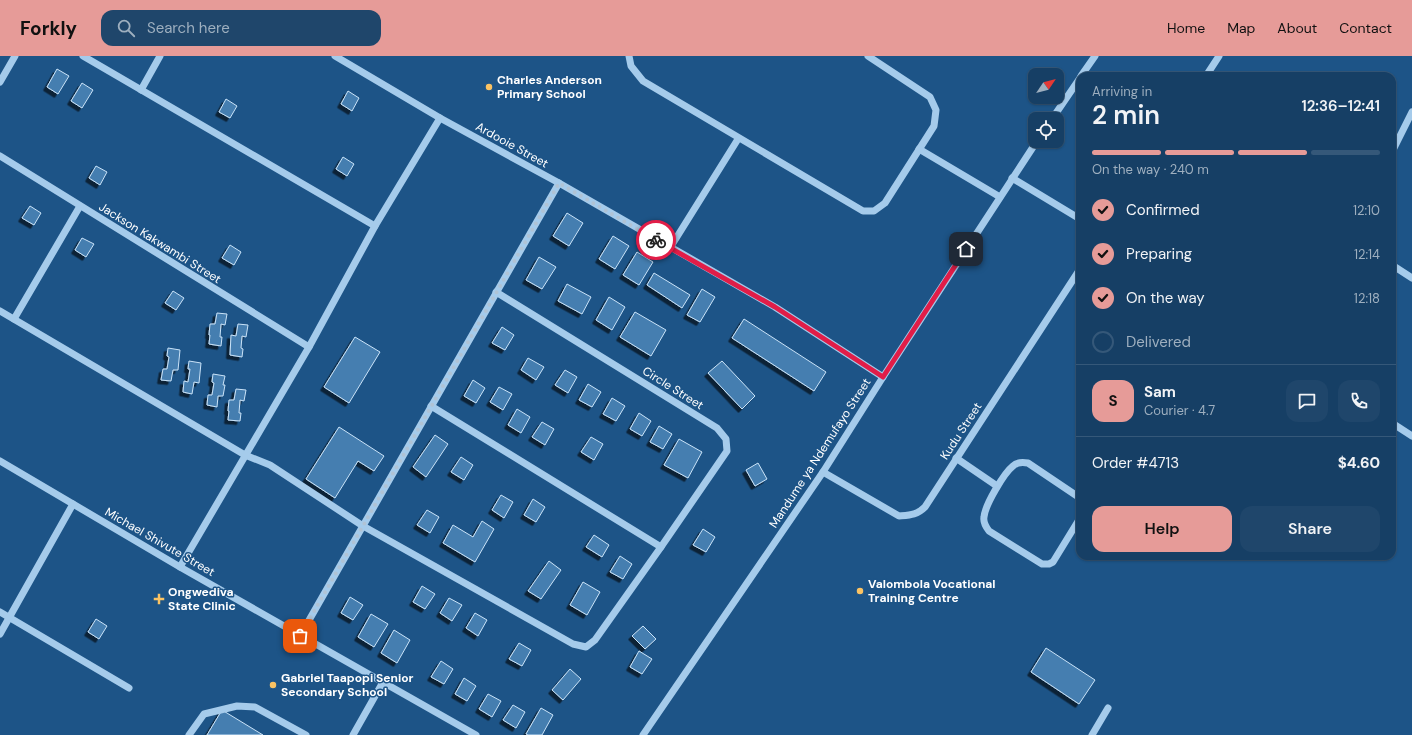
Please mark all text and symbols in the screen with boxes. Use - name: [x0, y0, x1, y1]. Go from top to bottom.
- search box: [101, 10, 381, 46]
- text: Forkly: [20, 16, 77, 41]
- icon: search: [115, 17, 137, 39]
- text: Search here: [147, 18, 230, 38]
- text: Home: [1167, 19, 1205, 37]
- text: Map: [1227, 19, 1255, 37]
- text: About: [1277, 19, 1317, 37]
- text: Contact: [1339, 19, 1392, 37]
- north arrow: [1028, 68, 1064, 104]
- map controls: [1028, 68, 1064, 148]
- place label: Charles Anderson Primary School: [497, 72, 602, 102]
- marker: Charles Anderson Primary School: [484, 82, 494, 92]
- text: Arriving in: [1092, 83, 1152, 100]
- text: 12:36–12:41: [1301, 96, 1380, 116]
- text: 2 min: [1092, 98, 1160, 132]
- button: locate: [1028, 112, 1064, 148]
- street label: Ardooie Street: [473, 118, 551, 172]
- text: On the way · 240 m: [1092, 161, 1209, 178]
- street label: Jackson Kakwambi Street: [96, 199, 224, 287]
- icon: check: [1092, 199, 1114, 221]
- text: Confirmed: [1126, 200, 1200, 220]
- text: 12:10: [1353, 202, 1380, 219]
- courier: [636, 220, 676, 260]
- icon: bike: [645, 229, 667, 251]
- pin: [949, 232, 983, 266]
- icon: home: [955, 238, 977, 260]
- icon: check: [1092, 243, 1114, 265]
- text: Preparing: [1126, 244, 1192, 264]
- text: 12:14: [1354, 246, 1380, 263]
- icon: check: [1092, 287, 1114, 309]
- text: On the way: [1126, 288, 1205, 308]
- text: 12:18: [1354, 290, 1380, 307]
- text: Delivered: [1126, 332, 1191, 352]
- street label: Circle Street: [639, 363, 707, 413]
- street label: Mandume ya Ndemufayo Street: [766, 375, 875, 531]
- button: chat: [1286, 380, 1328, 422]
- button: phone: [1338, 380, 1380, 422]
- text: Sam: [1144, 382, 1176, 402]
- text: S: [1108, 391, 1118, 411]
- street label: Kudu Street: [937, 399, 986, 463]
- text: Courier · 4.7: [1144, 402, 1215, 419]
- text: Order #4713: [1092, 453, 1179, 473]
- text: $4.60: [1338, 453, 1380, 473]
- street label: Michael Shivute Street: [102, 504, 218, 580]
- button: Help: [1092, 506, 1232, 552]
- button: Share: [1240, 506, 1380, 552]
- place label: Valombola Vocational Training Centre: [868, 576, 996, 606]
- place label: Ongwediva State Clinic: [168, 584, 236, 614]
- marker: Valombola Vocational Training Centre: [855, 586, 865, 596]
- marker: Ongwediva State Clinic: [153, 593, 165, 605]
- pin: [283, 619, 317, 653]
- icon: bag: [289, 625, 311, 647]
- place label: Gabriel Taapopi Senior Secondary School: [281, 670, 413, 700]
- marker: Gabriel Taapopi Senior Secondary School: [268, 680, 278, 690]

